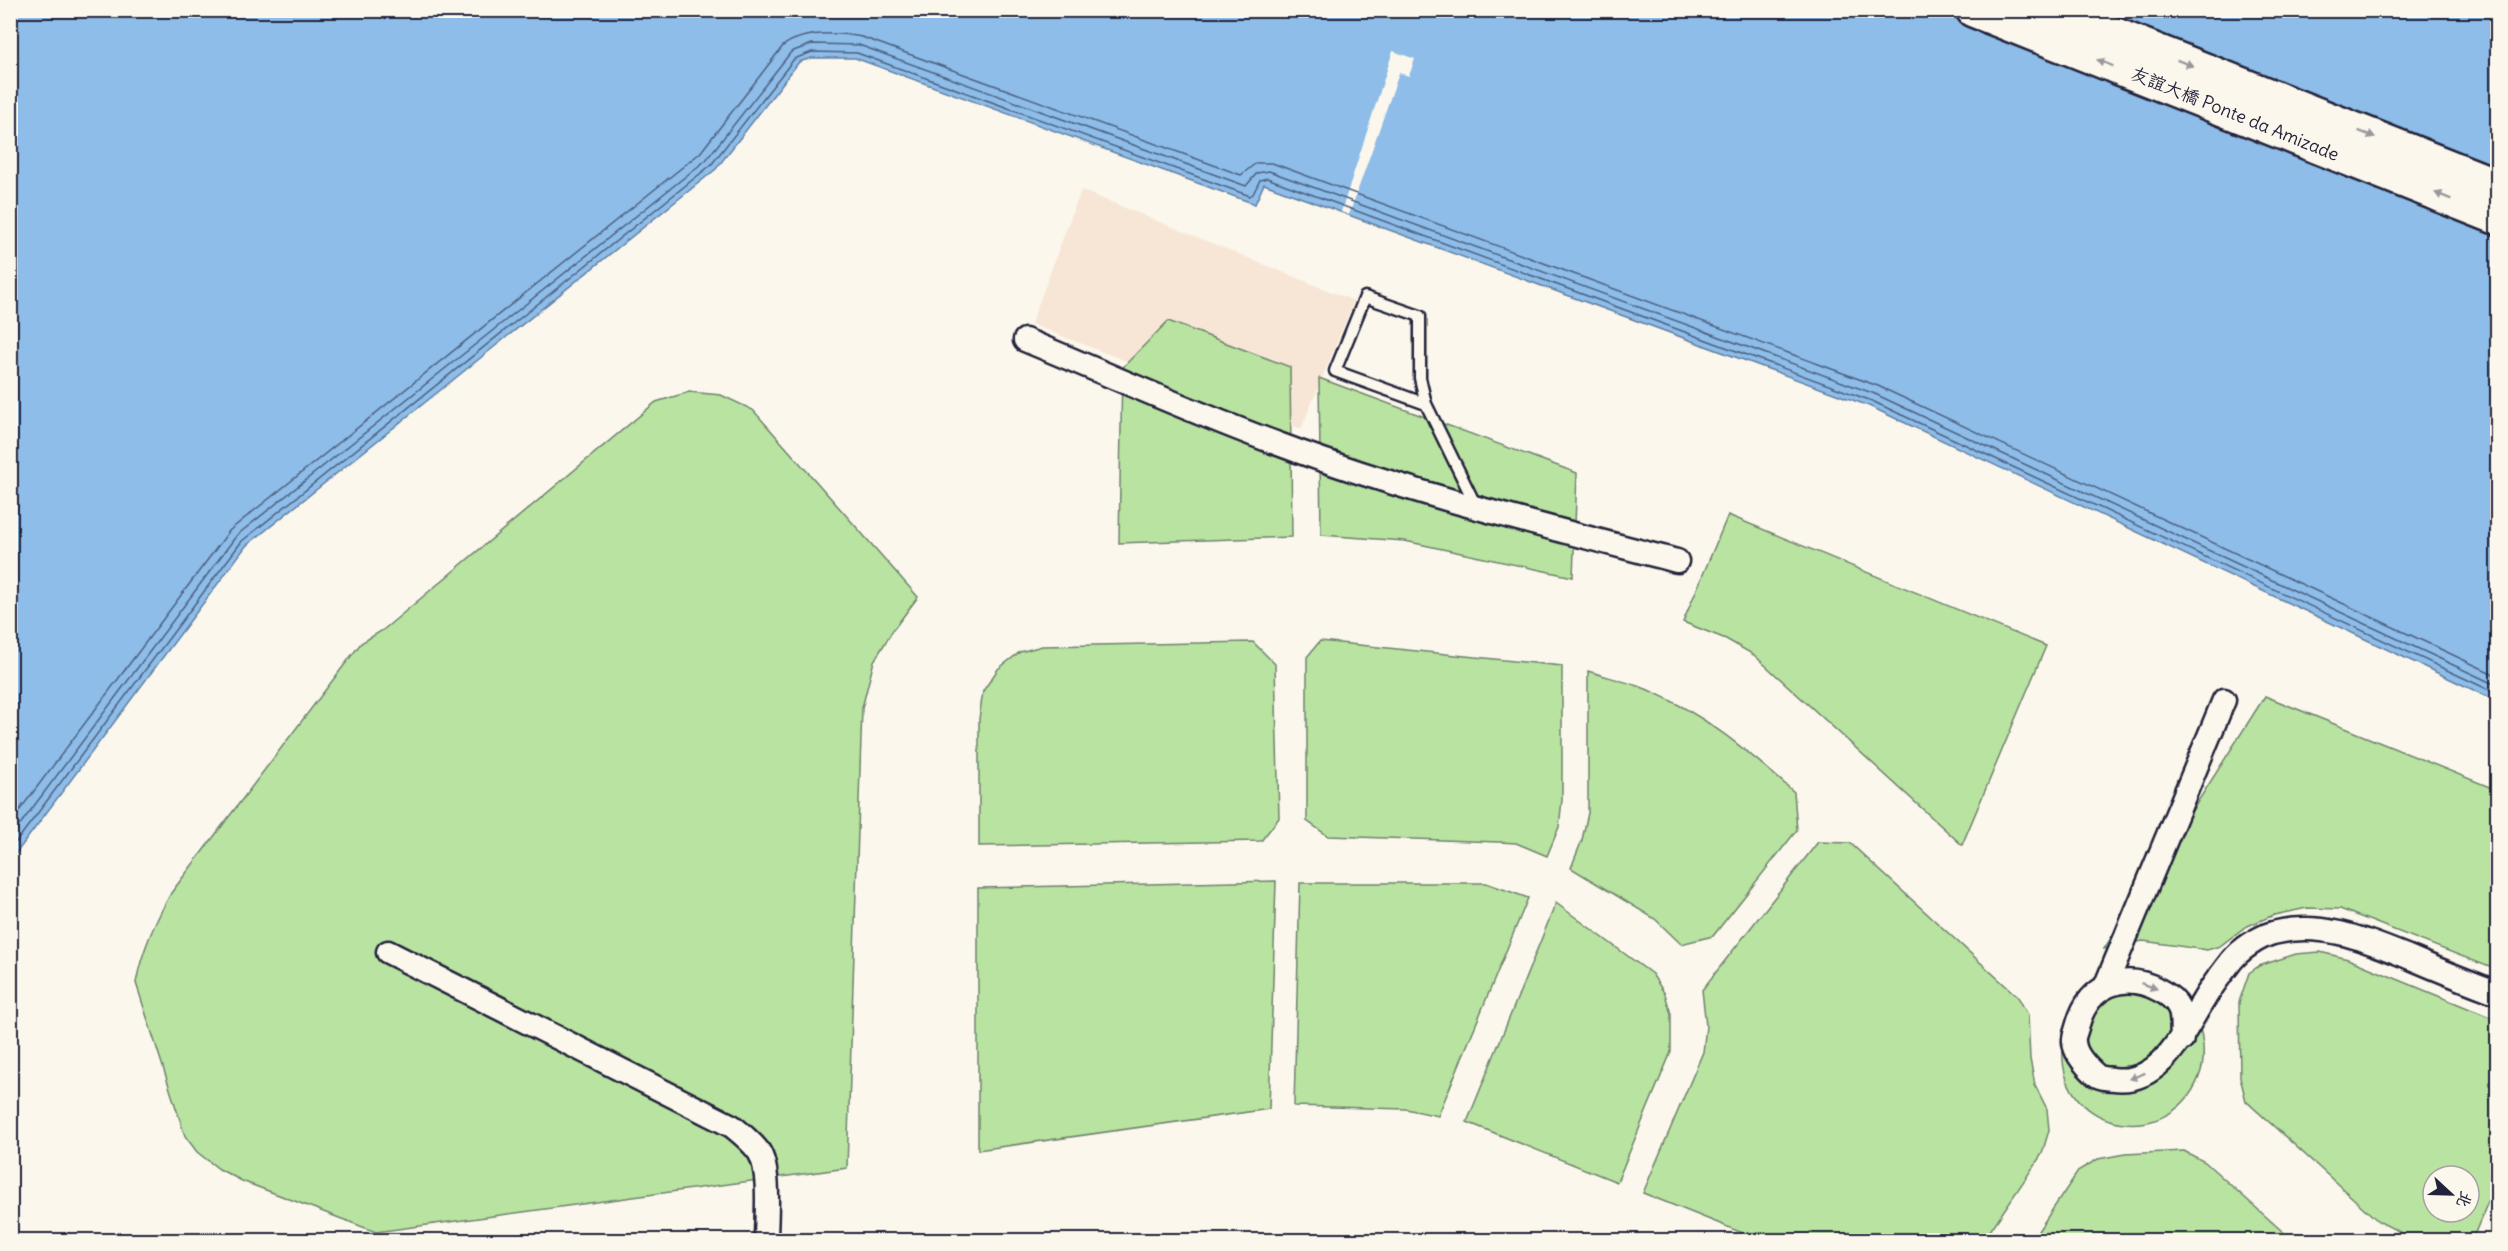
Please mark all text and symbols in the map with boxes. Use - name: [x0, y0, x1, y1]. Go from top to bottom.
- one-way arrow: [2096, 58, 2114, 68]
- one-way arrow: [2176, 59, 2194, 68]
- street label: 友誼大橋 Ponte da Amizade: [2128, 61, 2343, 166]
- one-way arrow: [2358, 129, 2376, 139]
- one-way arrow: [2434, 191, 2452, 200]
- one-way arrow: [2140, 982, 2158, 992]
- one-way arrow: [2128, 1071, 2146, 1081]
- north arrow: [2421, 1164, 2481, 1224]
- text: 北: [2453, 1188, 2477, 1211]

